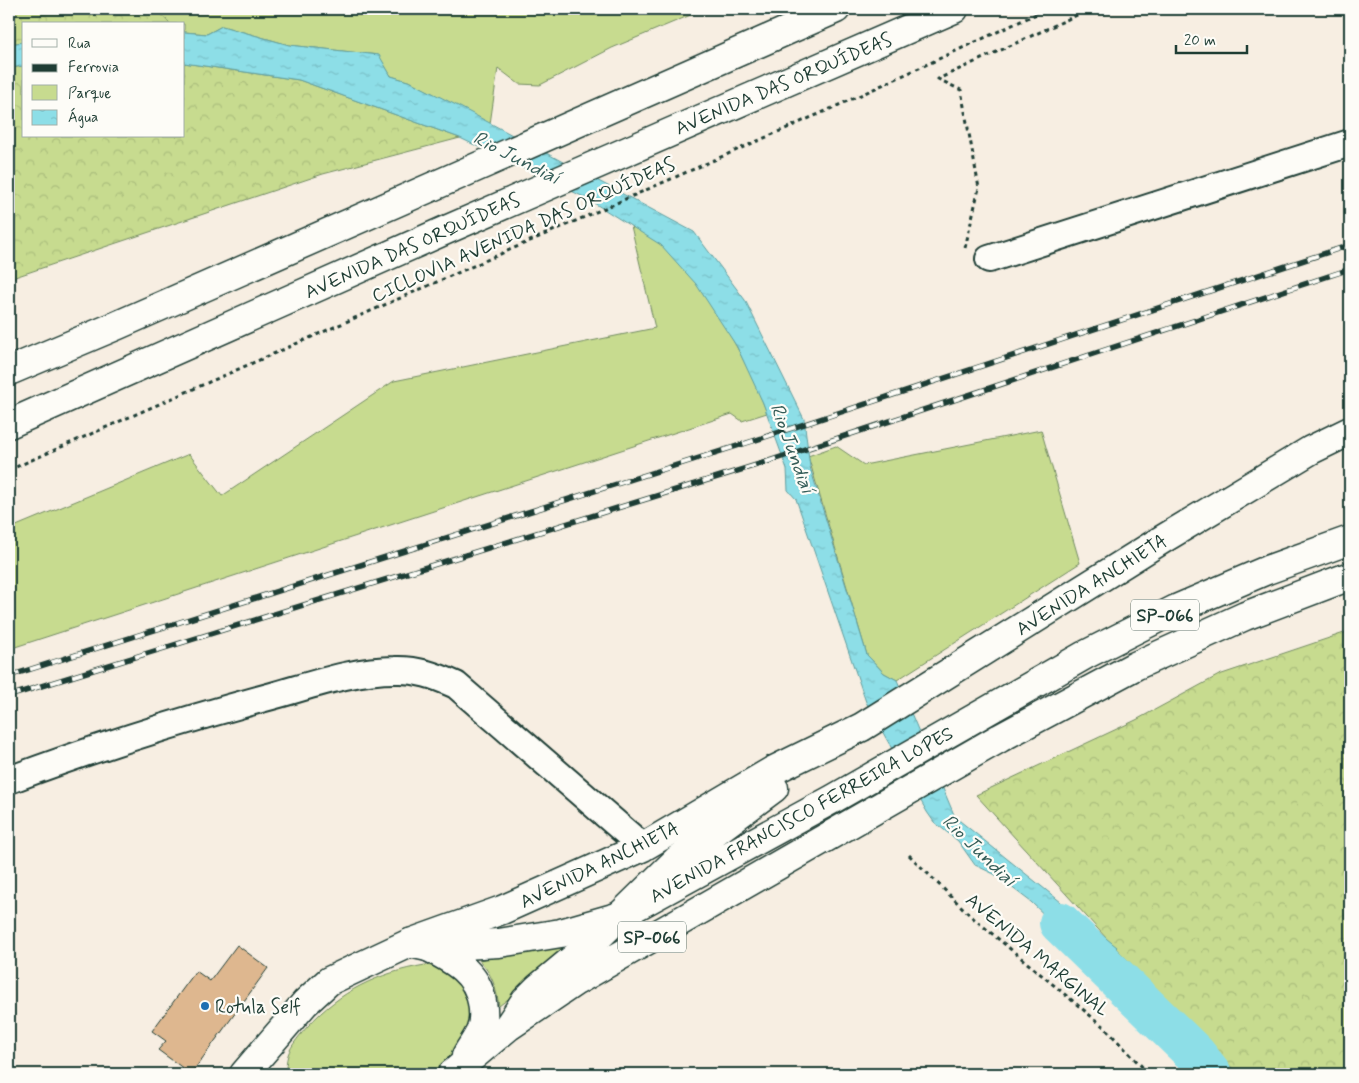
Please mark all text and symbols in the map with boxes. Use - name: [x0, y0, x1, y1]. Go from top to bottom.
- legend: [22, 22, 185, 138]
- scale bar: [1176, 22, 1248, 54]
- street label: AVENIDA DAS ORQUÍDEAS: [671, 26, 896, 141]
- text: 20 m: [1184, 31, 1216, 51]
- text: Rua: [68, 34, 91, 54]
- text: Ferrovia: [68, 58, 119, 78]
- text: Parque: [68, 84, 111, 104]
- text: Água: [68, 107, 98, 128]
- water label: Rio Jundiaí: [468, 125, 567, 193]
- street label: CICLOVIA AVENIDA DAS ORQUÍDEAS: [369, 152, 677, 306]
- street label: AVENIDA DAS ORQUÍDEAS: [301, 187, 523, 303]
- water label: Rio Jundiaí: [763, 400, 821, 500]
- street label: AVENIDA ANCHIETA: [1011, 529, 1172, 642]
- road number: SP-066: [1131, 600, 1199, 630]
- street label: AVENIDA FRANCISCO FERREIRA LOPES: [646, 721, 958, 909]
- water label: Rio Jundiaí: [936, 809, 1024, 895]
- street label: AVENIDA ANCHIETA: [516, 816, 683, 915]
- street label: AVENIDA MARGINAL: [960, 888, 1114, 1023]
- road number: SP-066: [618, 922, 686, 952]
- place label: Rotula Self: [215, 995, 301, 1020]
- marker: Rotula Self: [199, 1000, 211, 1012]

